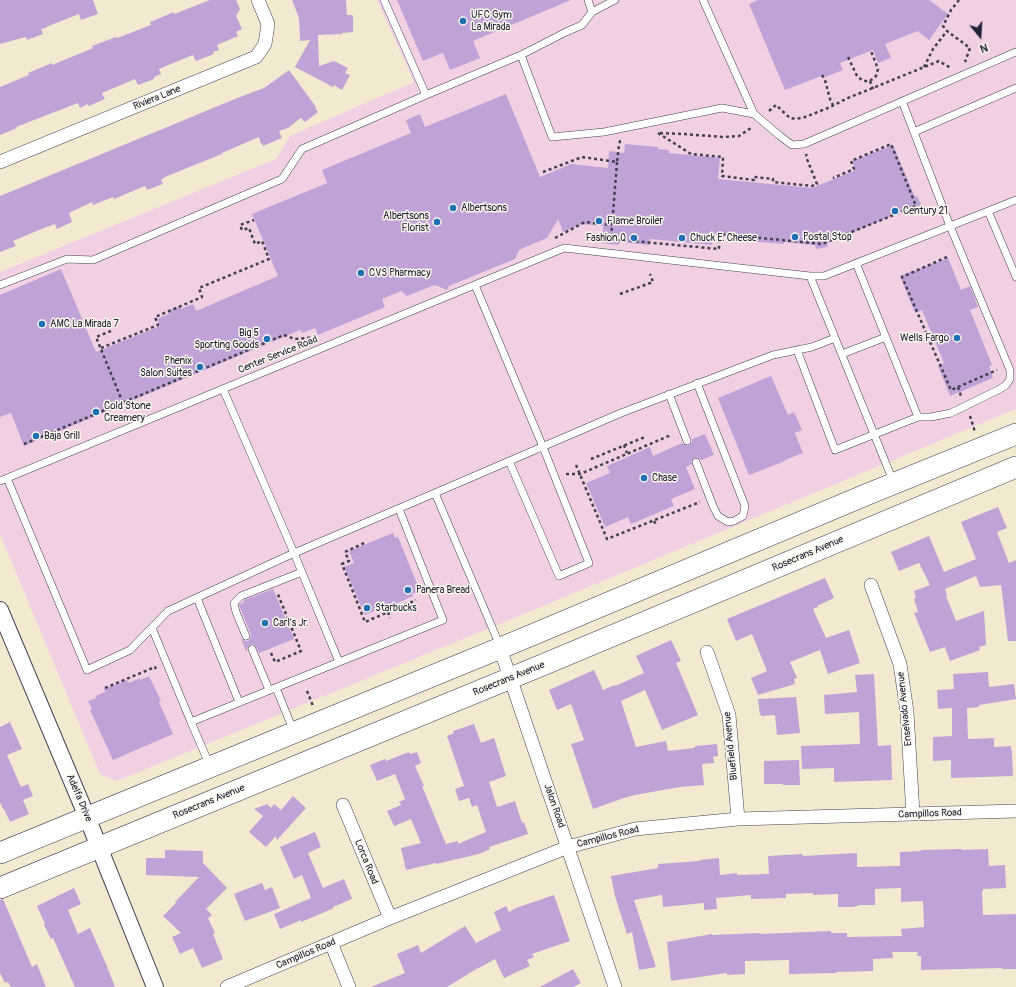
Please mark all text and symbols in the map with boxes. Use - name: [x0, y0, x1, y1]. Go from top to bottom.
- place label: UFC Gym La Mirada: [471, 9, 512, 32]
- marker: UFC Gym La Mirada: [458, 16, 468, 26]
- north arrow: [960, 16, 1000, 56]
- text: N: [978, 41, 989, 55]
- street label: Riviera Lane: [132, 83, 182, 113]
- place label: Albertsons: [461, 202, 507, 214]
- marker: Albertsons: [448, 203, 458, 213]
- place label: Century 21: [903, 205, 948, 217]
- marker: Century 21: [890, 206, 900, 216]
- place label: Albertsons Florist: [383, 210, 429, 234]
- place label: Flame Broiler: [607, 215, 663, 227]
- marker: Flame Broiler: [594, 216, 604, 226]
- marker: Albertsons Florist: [432, 217, 442, 227]
- place label: Postal Stop: [803, 231, 852, 243]
- place label: Fashion Q: [586, 232, 626, 244]
- place label: Chuck E. Cheese: [690, 232, 757, 244]
- marker: Postal Stop: [790, 232, 800, 242]
- marker: Fashion Q: [629, 233, 639, 243]
- marker: Chuck E. Cheese: [677, 233, 687, 243]
- place label: CVS Pharmacy: [369, 267, 430, 279]
- marker: CVS Pharmacy: [356, 268, 366, 278]
- place label: AMC La Mirada 7: [50, 318, 119, 330]
- marker: AMC La Mirada 7: [37, 319, 47, 329]
- place label: Big 5 Sporting Goods: [194, 327, 259, 350]
- place label: Wells Fargo: [900, 332, 949, 344]
- marker: Wells Fargo: [952, 333, 962, 343]
- street label: Center Service Road: [237, 334, 319, 376]
- marker: Big 5 Sporting Goods: [262, 334, 272, 344]
- place label: Phenix Salon Suites: [140, 355, 192, 378]
- marker: Phenix Salon Suites: [195, 362, 205, 372]
- place label: Cold Stone Creamery: [104, 400, 151, 424]
- marker: Cold Stone Creamery: [91, 407, 101, 417]
- place label: Baja Grill: [44, 430, 80, 442]
- marker: Baja Grill: [31, 431, 41, 441]
- place label: Chase: [652, 472, 677, 484]
- marker: Chase: [639, 473, 649, 483]
- street label: Rosecrans Avenue: [770, 534, 846, 574]
- place label: Panera Bread: [416, 584, 470, 596]
- marker: Panera Bread: [403, 585, 413, 595]
- place label: Starbucks: [375, 602, 417, 614]
- marker: Starbucks: [362, 603, 372, 613]
- place label: Carl's Jr.: [273, 617, 308, 629]
- marker: Carl's Jr.: [260, 618, 270, 628]
- street label: Rosecrans Avenue: [471, 659, 547, 699]
- street label: Enselvado Avenue: [895, 671, 915, 747]
- street label: Bluefield Avenue: [721, 711, 741, 781]
- street label: Adelfa Drive: [64, 772, 94, 824]
- street label: Rosecrans Avenue: [171, 782, 247, 822]
- street label: Jalon Road: [541, 782, 567, 830]
- street label: Campillos Road: [898, 807, 962, 821]
- street label: Campillos Road: [576, 823, 640, 851]
- street label: Lorca Road: [352, 838, 380, 886]
- street label: Campillos Road: [274, 936, 338, 972]

